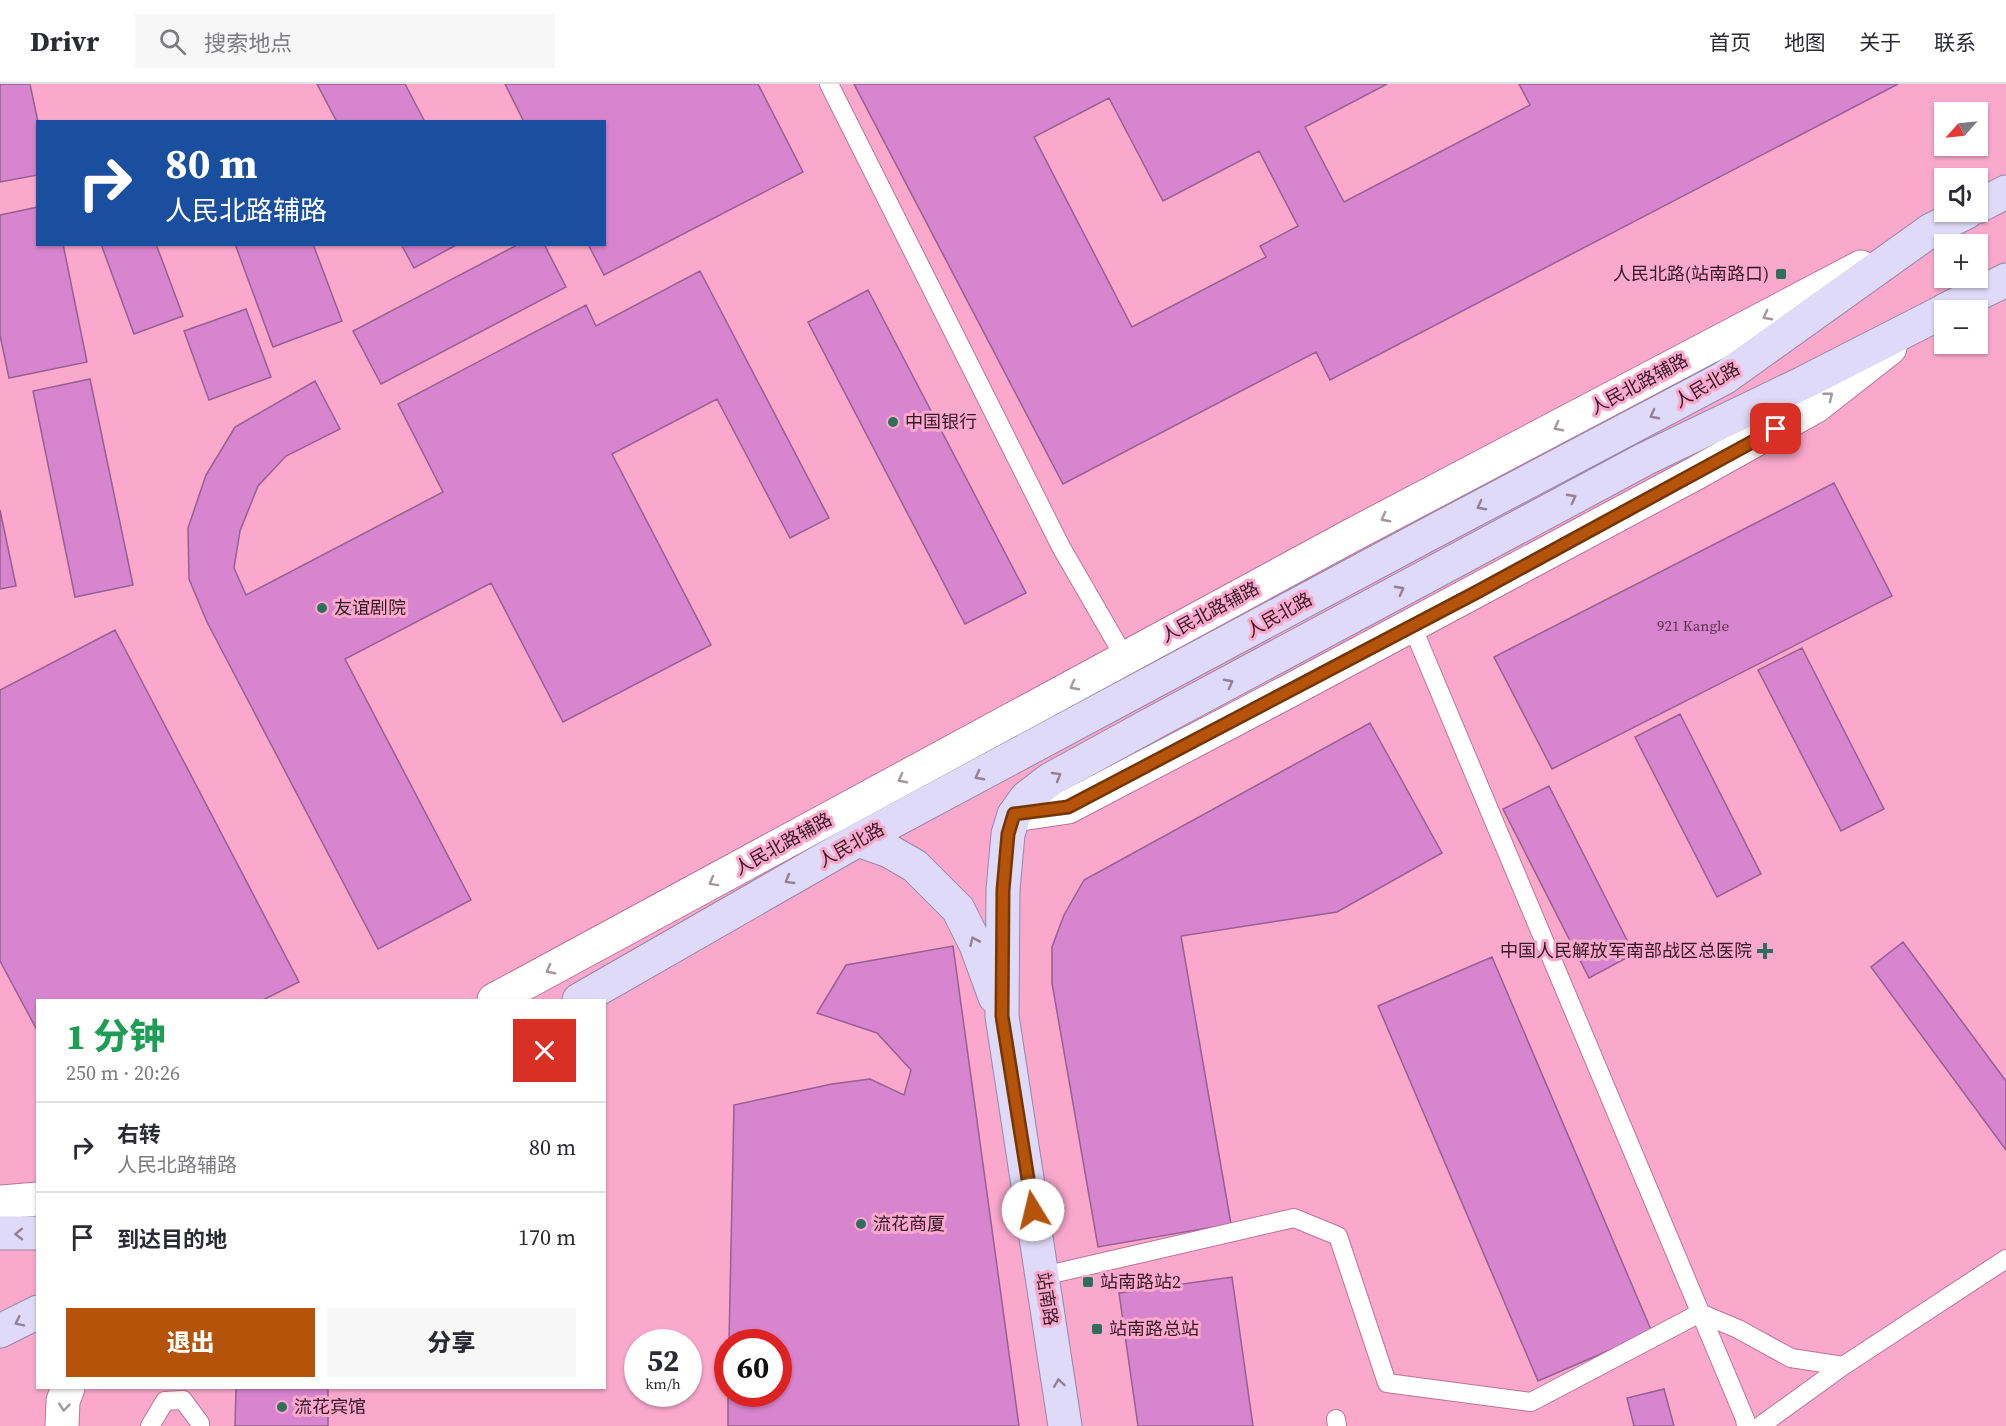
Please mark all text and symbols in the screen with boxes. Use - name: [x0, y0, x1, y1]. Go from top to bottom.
- search box: [135, 14, 555, 68]
- text: Drivr: [30, 22, 99, 60]
- icon: search: [156, 25, 189, 58]
- text: 搜索地点: [204, 28, 292, 58]
- text: 首页: [1709, 28, 1751, 57]
- text: 地图: [1784, 28, 1826, 57]
- text: 关于: [1859, 28, 1901, 57]
- text: 联系: [1934, 28, 1976, 57]
- north arrow: [1934, 102, 1988, 156]
- map controls: [1934, 102, 1988, 354]
- text: 80 m: [165, 134, 258, 192]
- icon: right: [66, 144, 144, 222]
- button: sound: [1934, 168, 1988, 222]
- text: 人民北路辅路: [165, 192, 327, 229]
- button: +: [1934, 234, 1988, 288]
- place label: 人民北路(站南路口): [1613, 261, 1769, 286]
- marker: 人民北路(站南路口): [1774, 267, 1788, 281]
- button: −: [1934, 300, 1988, 354]
- one-way arrow: [1763, 309, 1774, 320]
- street label: 人民北路辅路: [1585, 347, 1692, 420]
- street label: 人民北路: [1669, 356, 1744, 413]
- one-way arrow: [1822, 392, 1833, 403]
- pin: [1750, 403, 1801, 454]
- one-way arrow: [1649, 408, 1660, 420]
- place label: 中国银行: [905, 409, 977, 434]
- icon: arrive: [1759, 412, 1792, 445]
- marker: 中国银行: [886, 415, 900, 429]
- one-way arrow: [1553, 420, 1564, 431]
- one-way arrow: [1566, 494, 1576, 505]
- one-way arrow: [1477, 499, 1487, 510]
- one-way arrow: [1381, 511, 1392, 522]
- street label: 人民北路辅路: [1156, 575, 1263, 648]
- street label: 人民北路: [1241, 586, 1316, 643]
- one-way arrow: [1394, 586, 1405, 597]
- place label: 友谊剧院: [334, 595, 406, 620]
- marker: 友谊剧院: [315, 601, 329, 615]
- house number: 921 Kangle: [1657, 615, 1729, 636]
- one-way arrow: [1069, 679, 1080, 690]
- one-way arrow: [1222, 679, 1233, 690]
- one-way arrow: [974, 769, 985, 780]
- one-way arrow: [898, 772, 908, 783]
- one-way arrow: [1051, 772, 1061, 783]
- street label: 人民北路辅路: [729, 806, 836, 881]
- street label: 人民北路: [813, 816, 888, 873]
- one-way arrow: [785, 873, 795, 884]
- one-way arrow: [708, 875, 719, 887]
- one-way arrow: [969, 937, 981, 948]
- place label: 中国人民解放军南部战区总医院: [1500, 938, 1752, 963]
- marker: 中国人民解放军南部战区总医院: [1756, 942, 1774, 960]
- one-way arrow: [546, 963, 557, 974]
- text: 1 分钟: [66, 1012, 165, 1061]
- button: close: [513, 1019, 576, 1082]
- text: 250 m · 20:26: [66, 1059, 180, 1087]
- text: 右转: [117, 1119, 161, 1149]
- icon: right: [66, 1131, 99, 1164]
- text: 80 m: [529, 1132, 576, 1162]
- text: 人民北路辅路: [117, 1151, 237, 1179]
- position arrow: [1001, 1178, 1065, 1242]
- place label: 流花商厦: [873, 1211, 945, 1236]
- marker: 流花商厦: [854, 1217, 868, 1231]
- icon: arrive: [66, 1221, 99, 1254]
- text: 170 m: [518, 1222, 576, 1252]
- text: 到达目的地: [117, 1224, 227, 1254]
- one-way arrow: [14, 1227, 23, 1240]
- place label: 站南路站2: [1100, 1269, 1181, 1294]
- street label: 站南路: [1031, 1270, 1064, 1328]
- marker: 站南路站2: [1081, 1275, 1095, 1289]
- button: 退出: [66, 1308, 315, 1377]
- button: 分享: [327, 1308, 576, 1377]
- one-way arrow: [14, 1314, 25, 1326]
- place label: 站南路总站: [1109, 1316, 1199, 1341]
- marker: 站南路总站: [1090, 1322, 1104, 1336]
- speed limit sign: 60: [714, 1329, 792, 1407]
- text: 52: [647, 1340, 679, 1381]
- text: km/h: [645, 1373, 681, 1394]
- one-way arrow: [1053, 1378, 1065, 1387]
- place label: 流花宾馆: [294, 1394, 366, 1419]
- marker: 流花宾馆: [275, 1400, 289, 1414]
- one-way arrow: [58, 1402, 71, 1411]

